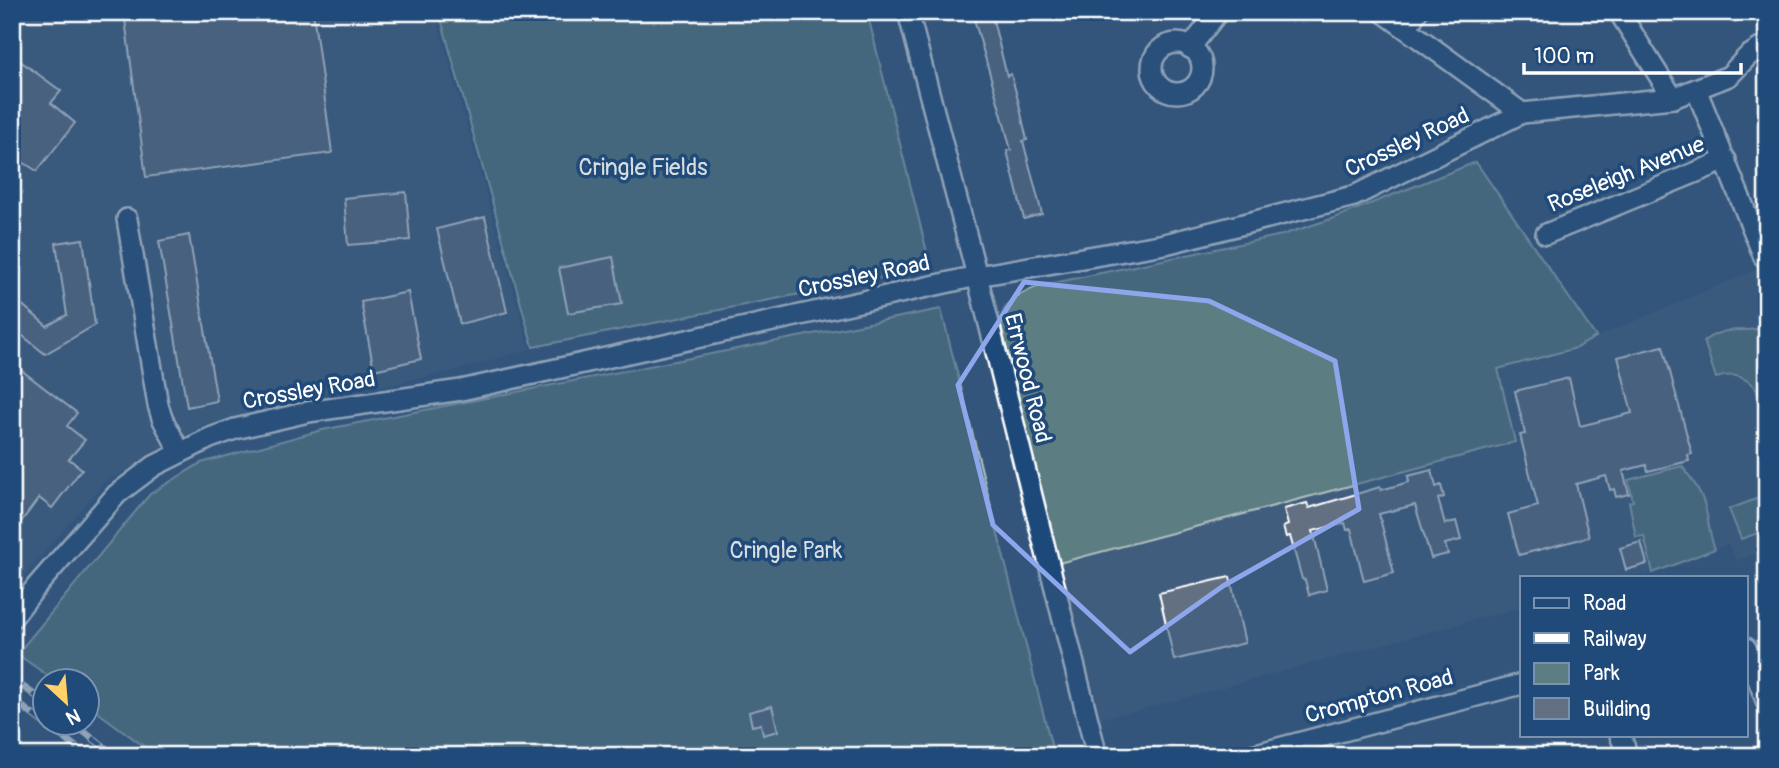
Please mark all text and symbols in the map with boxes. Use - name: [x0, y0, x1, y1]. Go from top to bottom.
- scale bar: [1524, 32, 1740, 76]
- text: 100 m: [1534, 43, 1594, 70]
- street label: Crossley Road: [1340, 101, 1474, 183]
- street label: Roseleigh Avenue: [1543, 129, 1709, 219]
- park label: Cringle Fields: [579, 153, 707, 182]
- street label: Crossley Road: [795, 248, 933, 304]
- street label: Errwood Road: [998, 310, 1058, 446]
- street label: Crossley Road: [240, 364, 378, 416]
- park label: Cringle Park: [730, 536, 843, 565]
- legend: [1520, 576, 1748, 736]
- text: Road: [1583, 590, 1627, 617]
- text: Railway: [1583, 626, 1647, 653]
- text: Park: [1583, 660, 1620, 687]
- street label: Crompton Road: [1302, 662, 1456, 730]
- north arrow: [32, 666, 102, 736]
- text: Building: [1583, 696, 1650, 723]
- text: N: [62, 703, 84, 730]

